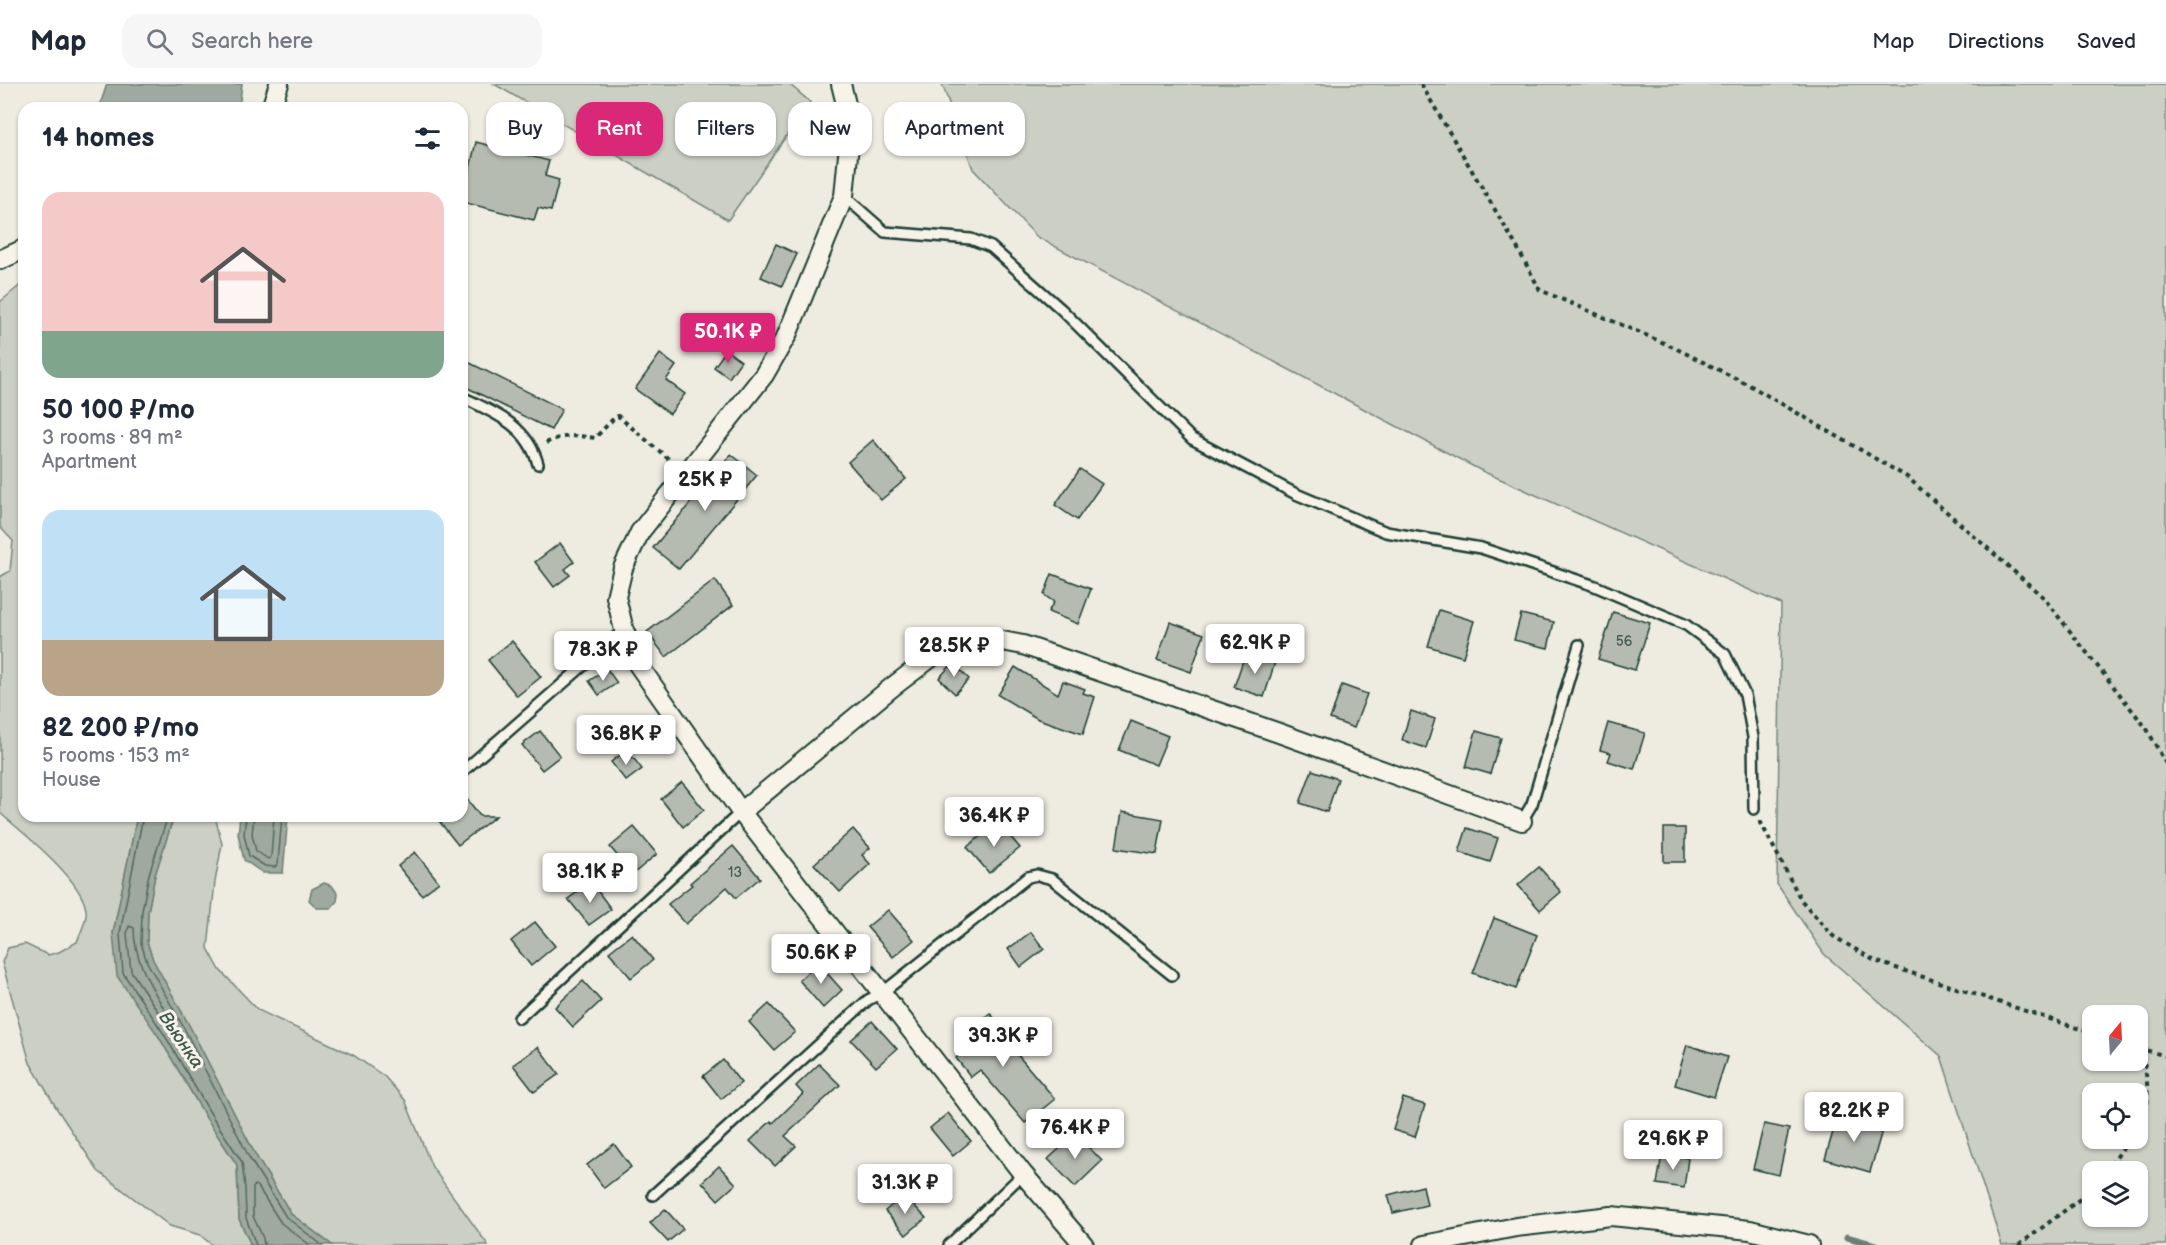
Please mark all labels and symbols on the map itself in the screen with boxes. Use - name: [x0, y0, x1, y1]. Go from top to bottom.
- pin: 50.1K ₽: [673, 313, 783, 364]
- pin: 25K ₽: [663, 461, 747, 512]
- pin: 62.9K ₽: [1200, 624, 1310, 675]
- pin: 28.5K ₽: [899, 627, 1009, 678]
- pin: 78.3K ₽: [548, 631, 658, 682]
- house number: 56: [1616, 633, 1633, 650]
- pin: 36.8K ₽: [571, 715, 681, 766]
- pin: 36.4K ₽: [939, 797, 1049, 848]
- pin: 38.1K ₽: [535, 853, 645, 904]
- house number: 13: [728, 864, 742, 881]
- pin: 50.6K ₽: [766, 934, 876, 985]
- north arrow: [2082, 1005, 2148, 1071]
- water label: Вьюнка: [154, 1008, 208, 1072]
- pin: 39.3K ₽: [948, 1017, 1058, 1068]
- pin: 82.2K ₽: [1799, 1092, 1909, 1143]
- pin: 76.4K ₽: [1020, 1109, 1130, 1160]
- pin: 29.6K ₽: [1618, 1120, 1728, 1171]
- pin: 31.3K ₽: [850, 1164, 960, 1215]

